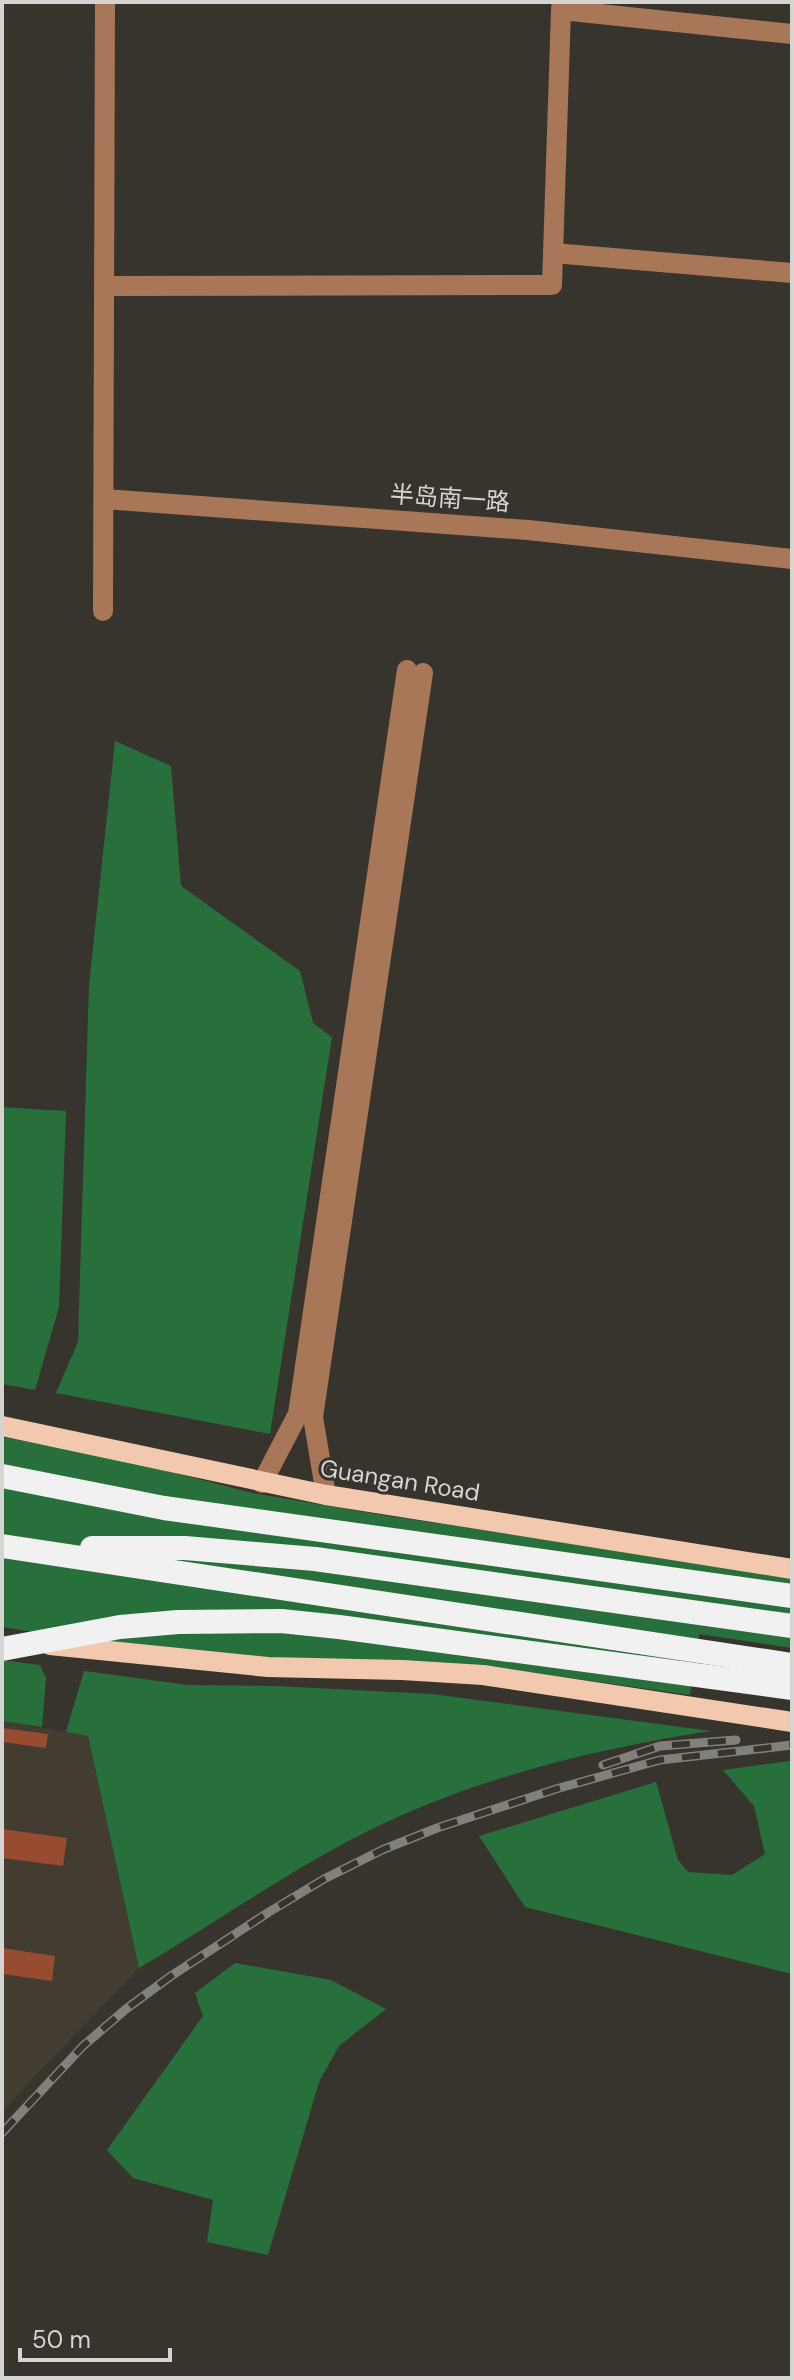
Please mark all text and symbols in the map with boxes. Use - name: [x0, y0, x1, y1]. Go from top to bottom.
- street label: 半岛南一路: [389, 478, 511, 518]
- street label: Guangan Road: [318, 1452, 482, 1508]
- scale bar: [20, 2312, 170, 2362]
- text: 50 m: [32, 2324, 91, 2355]

